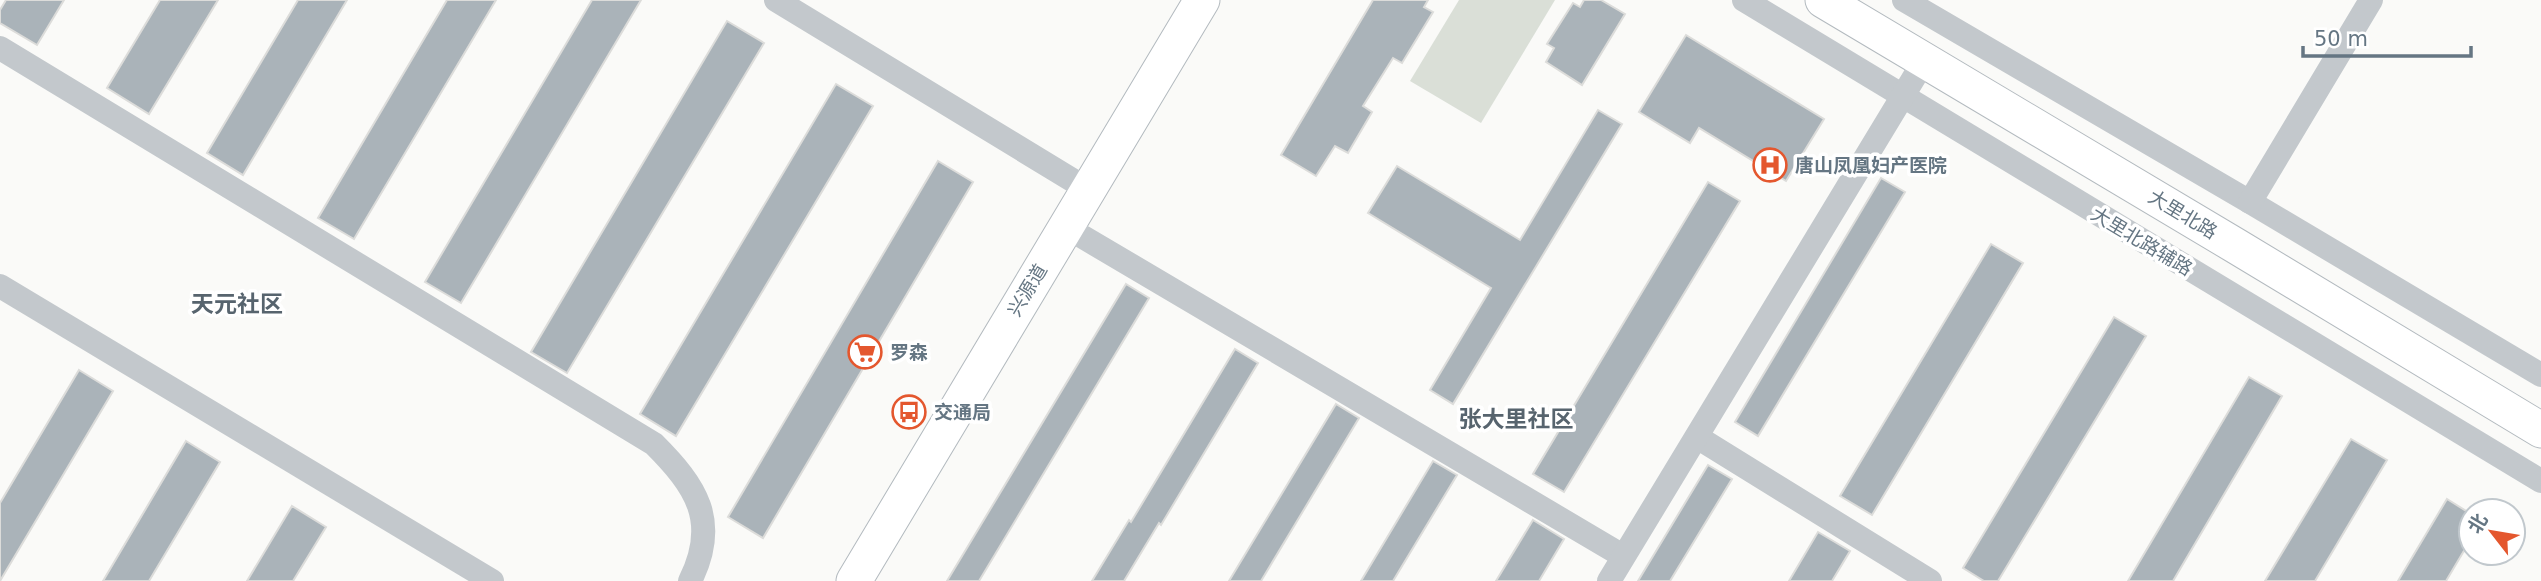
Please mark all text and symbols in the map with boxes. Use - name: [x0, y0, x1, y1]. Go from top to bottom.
- scale bar: [2303, 14, 2471, 58]
- text: 50 m: [2314, 27, 2368, 51]
- hospital icon: 唐山凤凰妇产医院: [1751, 146, 1789, 184]
- place label: 唐山凤凰妇产医院: [1795, 154, 1947, 176]
- street label: 大里北路: [2145, 185, 2221, 243]
- street label: 大里北路辅路: [2087, 202, 2197, 280]
- street label: 兴源道: [1003, 260, 1051, 320]
- district label: 天元社区: [191, 291, 283, 317]
- supermarket icon: 罗森: [846, 333, 884, 371]
- place label: 罗森: [890, 341, 928, 363]
- bus stop icon: 交通局: [890, 393, 928, 431]
- place label: 交通局: [934, 401, 991, 423]
- district label: 张大里社区: [1459, 406, 1574, 432]
- north arrow: [2457, 497, 2527, 567]
- text: 北: [2463, 509, 2492, 537]

